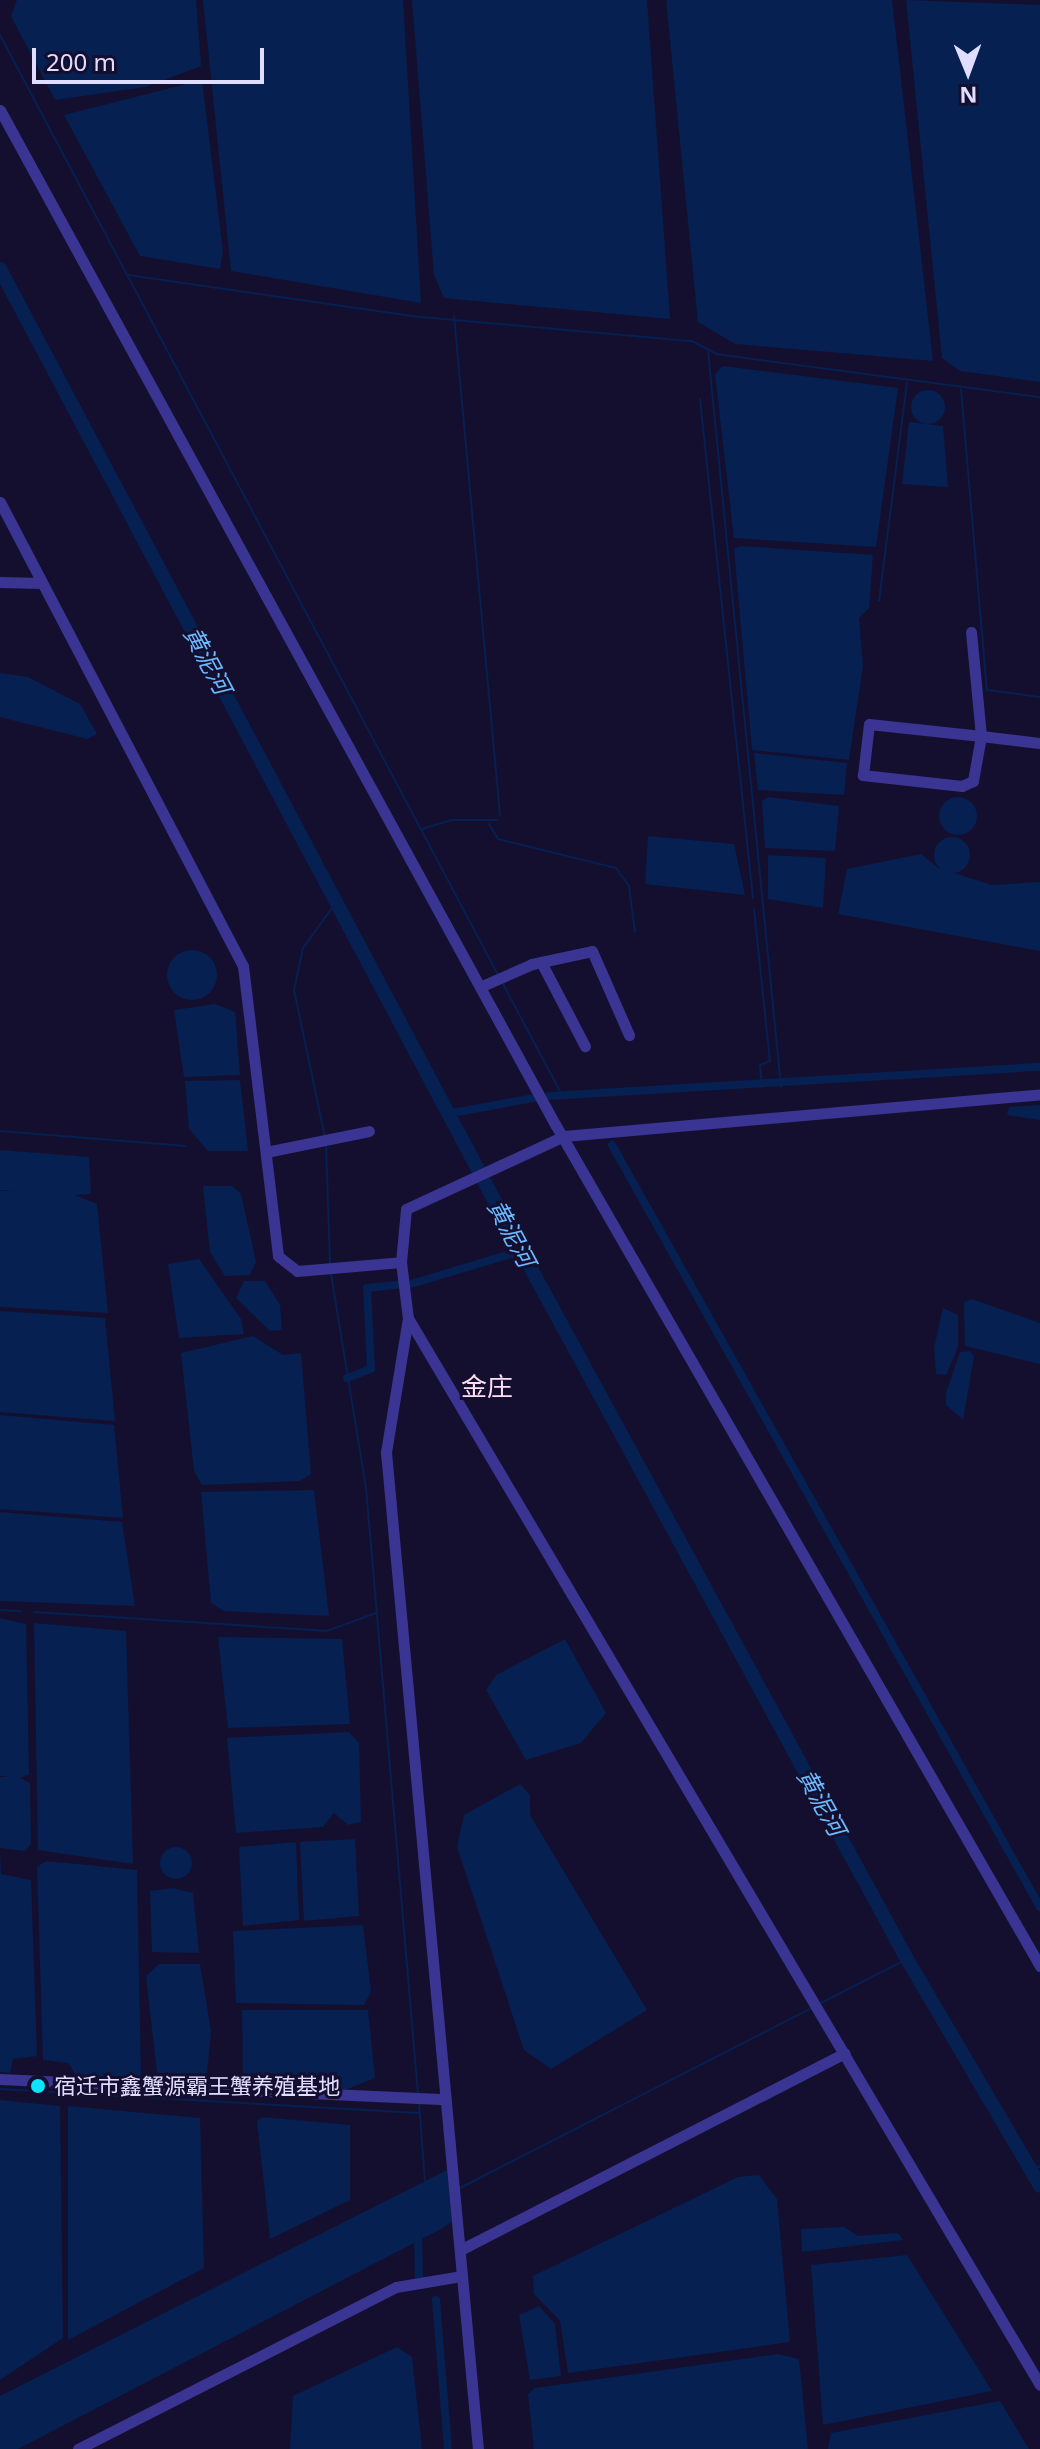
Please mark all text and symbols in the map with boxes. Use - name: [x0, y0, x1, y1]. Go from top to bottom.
- scale bar: [36, 32, 268, 82]
- north arrow: [928, 32, 1008, 112]
- text: 200 m: [46, 45, 116, 78]
- text: N: [959, 81, 978, 111]
- water label: 黄泥河: [178, 621, 238, 699]
- water label: 黄泥河: [482, 1194, 542, 1272]
- district label: 金庄: [461, 1371, 513, 1403]
- water label: 黄泥河: [792, 1764, 852, 1840]
- place label: 宿迁市鑫蟹源霸王蟹养殖基地: [54, 2073, 340, 2099]
- marker: 宿迁市鑫蟹源霸王蟹养殖基地: [29, 2077, 47, 2095]

